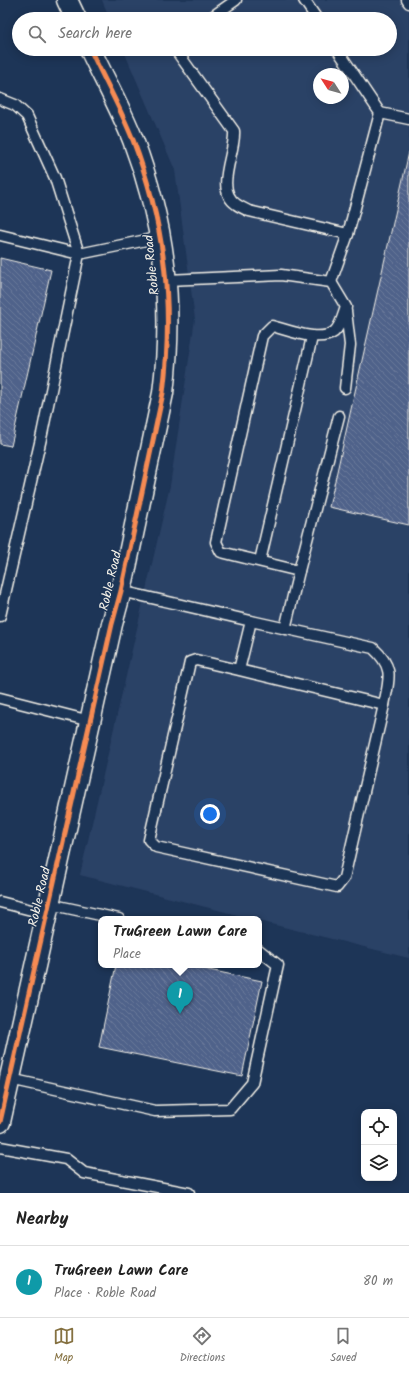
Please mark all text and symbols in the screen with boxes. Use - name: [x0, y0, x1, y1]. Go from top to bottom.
- search box: [12, 12, 397, 56]
- text: Search here: [58, 22, 132, 46]
- icon: search: [26, 23, 48, 45]
- north arrow: [313, 68, 349, 104]
- street label: Roble Road: [138, 233, 166, 296]
- street label: Roble Road: [94, 549, 128, 613]
- your location: [200, 804, 220, 824]
- street label: Roble Road: [23, 865, 57, 929]
- popup: [98, 916, 262, 968]
- text: TruGreen Lawn Care: [113, 920, 247, 944]
- text: Place: [113, 944, 141, 965]
- pin: 1: [167, 981, 193, 1014]
- map controls: [361, 1109, 397, 1181]
- button: locate: [361, 1109, 397, 1145]
- button: layers: [361, 1145, 397, 1181]
- text: Nearby: [16, 1206, 68, 1233]
- text: TruGreen Lawn Care: [54, 1259, 188, 1283]
- text: 1: [27, 1271, 31, 1292]
- text: 80 m: [363, 1271, 393, 1292]
- text: Place · Roble Road: [54, 1283, 156, 1304]
- tab: Map: [53, 1325, 75, 1367]
- tab: Directions: [180, 1325, 225, 1367]
- tab: Saved: [330, 1325, 356, 1367]

